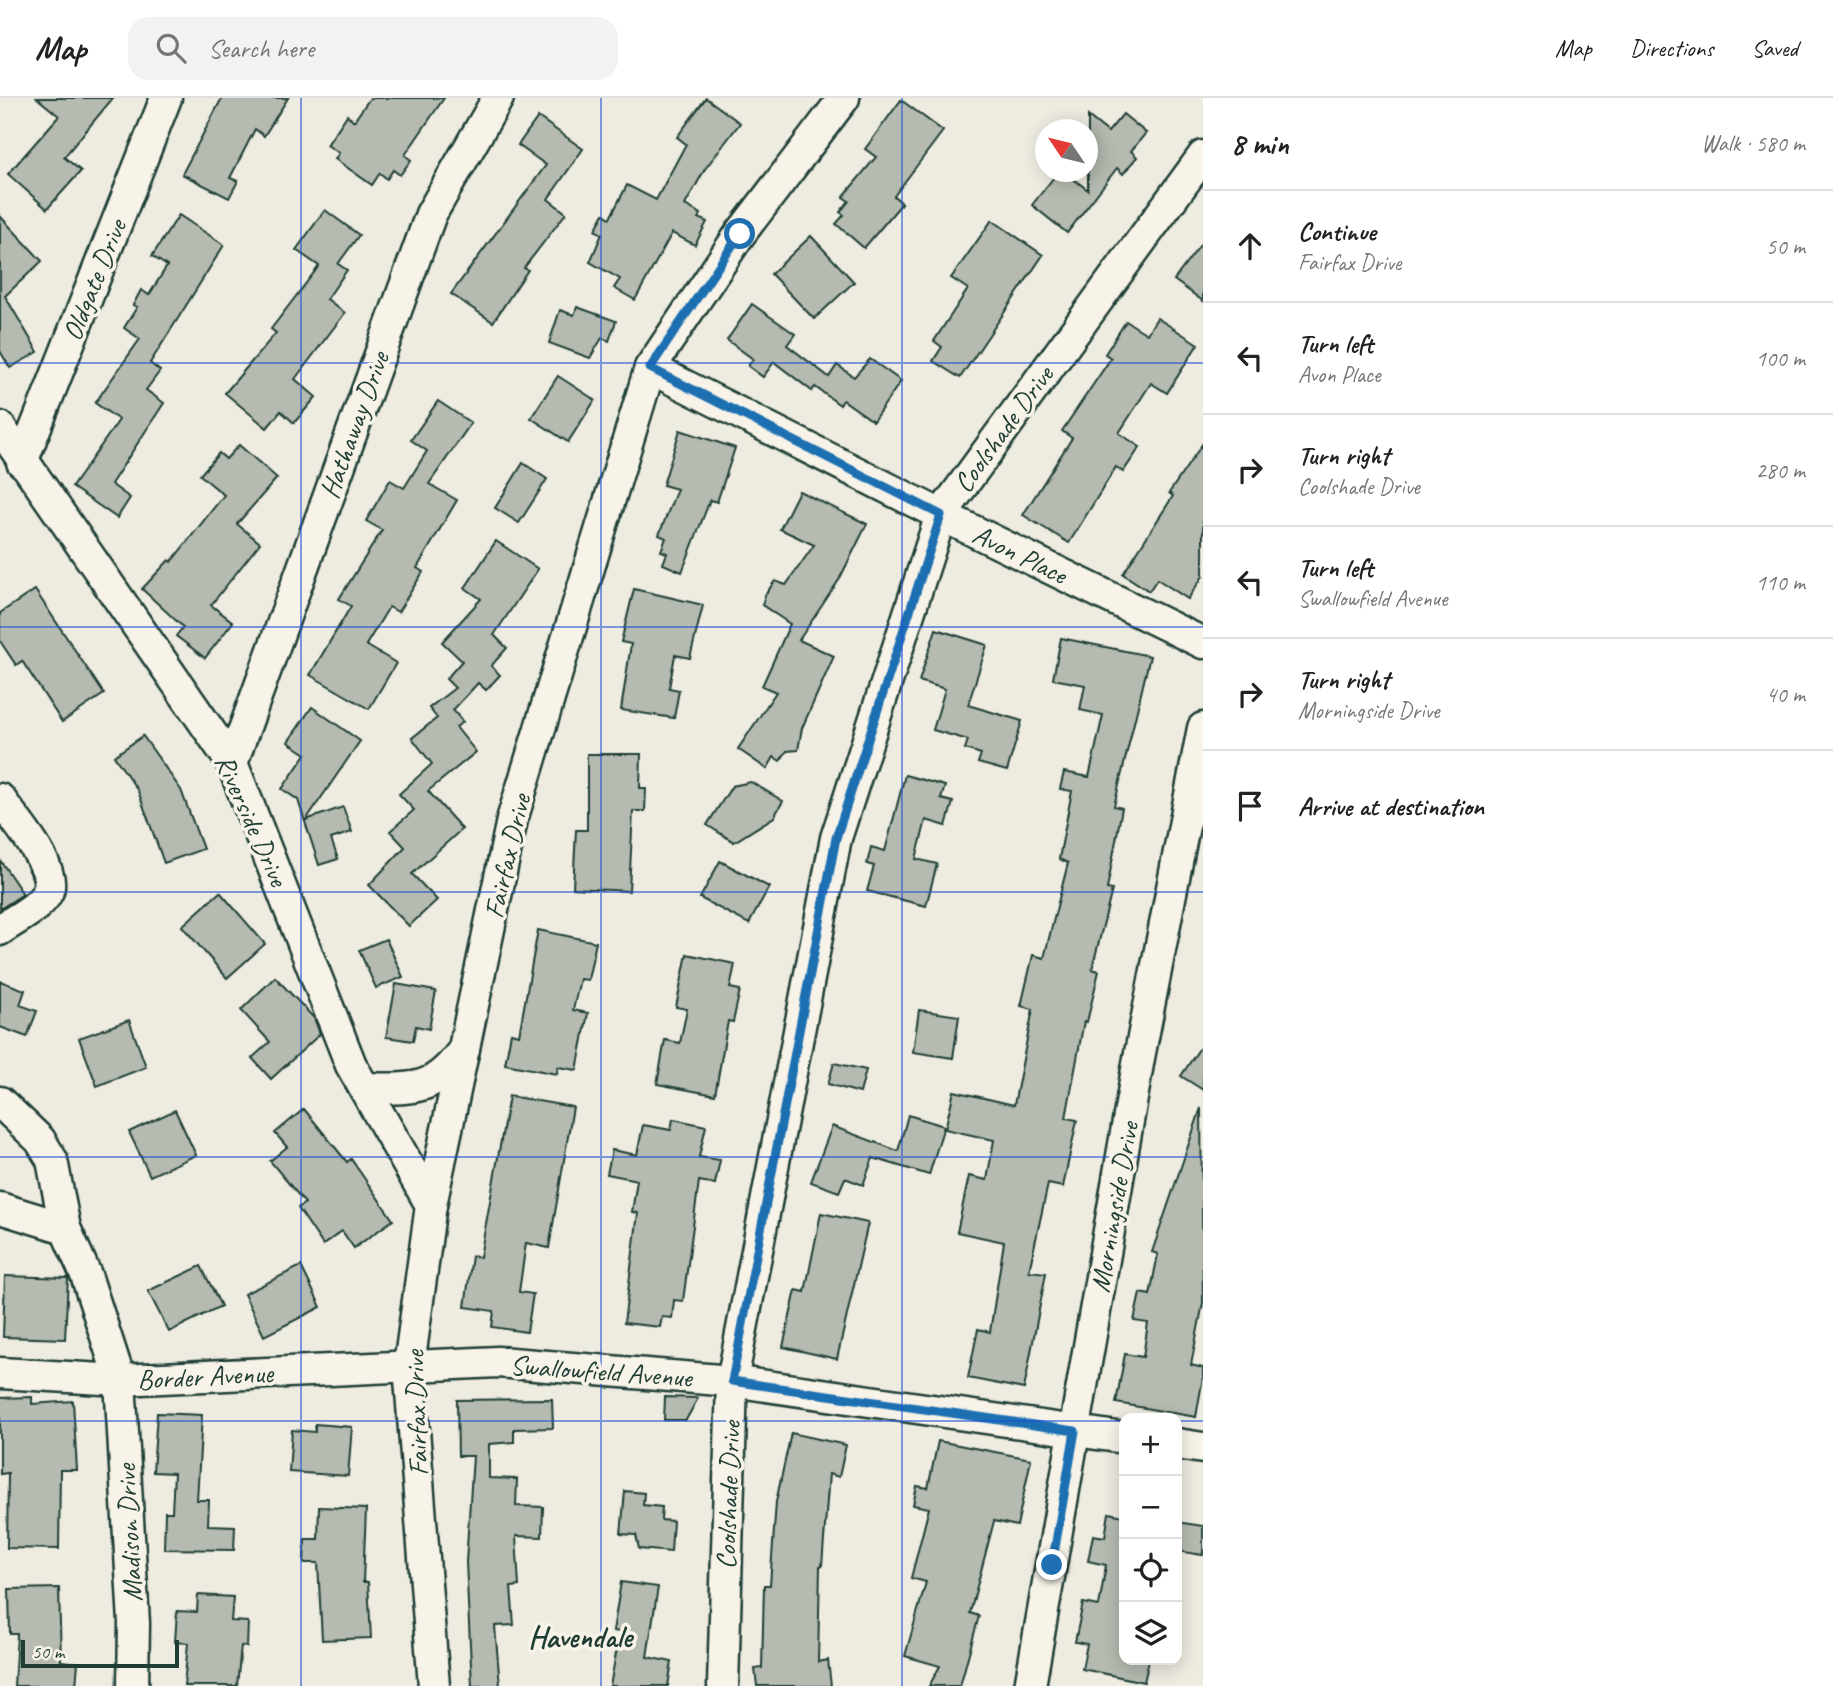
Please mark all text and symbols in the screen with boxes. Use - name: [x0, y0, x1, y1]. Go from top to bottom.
- search box: [128, 17, 618, 80]
- text: Map: [35, 27, 86, 69]
- icon: search: [152, 29, 190, 67]
- text: Search here: [208, 32, 314, 65]
- text: Map: [1555, 33, 1592, 63]
- text: Directions: [1630, 33, 1713, 63]
- text: Saved: [1751, 33, 1798, 63]
- north arrow: [1035, 119, 1098, 182]
- text: 8 min: [1231, 125, 1288, 163]
- text: Walk · 580 m: [1701, 129, 1805, 158]
- street label: Oldgate Drive: [54, 213, 135, 346]
- text: Continue: [1298, 215, 1376, 248]
- route start: [724, 218, 755, 249]
- icon: ahead: [1231, 227, 1269, 265]
- text: 50 m: [1766, 232, 1805, 261]
- text: Fairfax Drive: [1298, 248, 1401, 277]
- text: Turn left: [1298, 327, 1373, 360]
- icon: left: [1231, 339, 1269, 377]
- text: 100 m: [1756, 344, 1805, 373]
- street label: Hathaway Drive: [311, 345, 397, 503]
- street label: Coolshade Drive: [945, 357, 1062, 499]
- text: Avon Place: [1298, 360, 1381, 389]
- text: Turn right: [1298, 439, 1389, 472]
- icon: right: [1231, 451, 1269, 489]
- text: 280 m: [1756, 456, 1805, 485]
- text: Coolshade Drive: [1298, 472, 1420, 501]
- street label: Avon Place: [967, 516, 1075, 593]
- text: Turn left: [1298, 551, 1373, 584]
- icon: left: [1231, 563, 1269, 601]
- text: 110 m: [1756, 568, 1805, 597]
- text: Swallowfield Avenue: [1298, 584, 1448, 613]
- text: Turn right: [1298, 663, 1389, 696]
- icon: right: [1231, 675, 1269, 713]
- text: 40 m: [1766, 680, 1805, 709]
- text: Morningside Drive: [1298, 696, 1440, 725]
- street label: Riverside Drive: [207, 749, 297, 893]
- icon: arrive: [1231, 787, 1269, 825]
- street label: Fairfax Drive: [476, 789, 539, 921]
- text: Arrive at destination: [1298, 790, 1484, 823]
- street label: Morningside Drive: [1082, 1117, 1147, 1295]
- street label: Swallowfield Avenue: [509, 1347, 695, 1395]
- street label: Fairfax Drive: [396, 1348, 436, 1476]
- street label: Border Avenue: [136, 1355, 276, 1397]
- map controls: [1119, 1413, 1182, 1665]
- button: +: [1119, 1413, 1182, 1476]
- street label: Coolshade Drive: [708, 1418, 748, 1570]
- street label: Madison Drive: [108, 1461, 150, 1603]
- button: −: [1119, 1476, 1182, 1539]
- button: locate: [1119, 1539, 1182, 1602]
- route end: [1036, 1549, 1067, 1580]
- button: layers: [1119, 1602, 1182, 1665]
- district label: Havendale: [528, 1618, 635, 1656]
- scale bar: [21, 1637, 178, 1669]
- text: 50 m: [32, 1640, 64, 1664]

